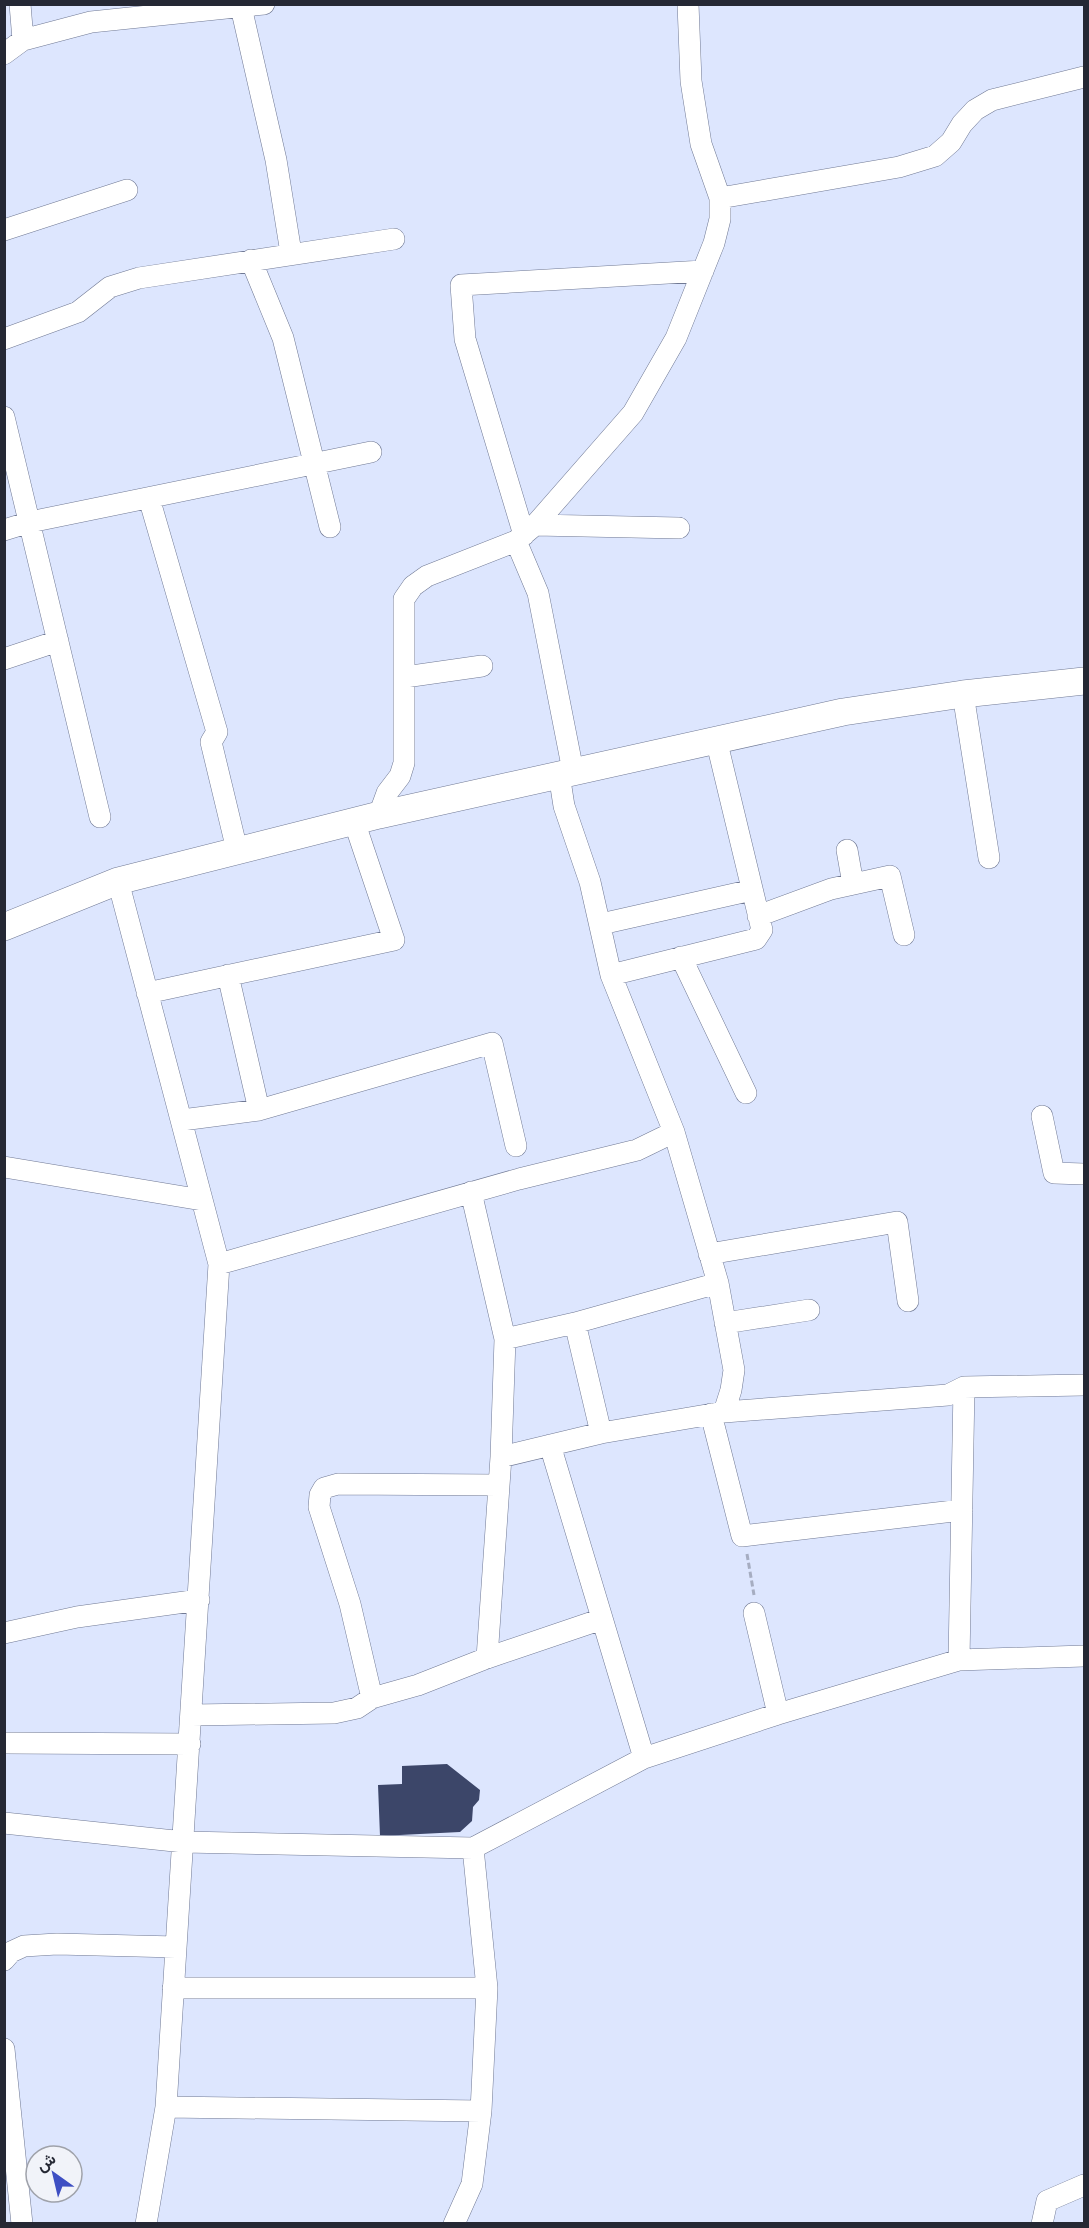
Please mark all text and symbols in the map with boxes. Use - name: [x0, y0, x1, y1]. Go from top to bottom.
- north arrow: [24, 2144, 84, 2204]
- text: ش: [31, 2147, 60, 2176]

